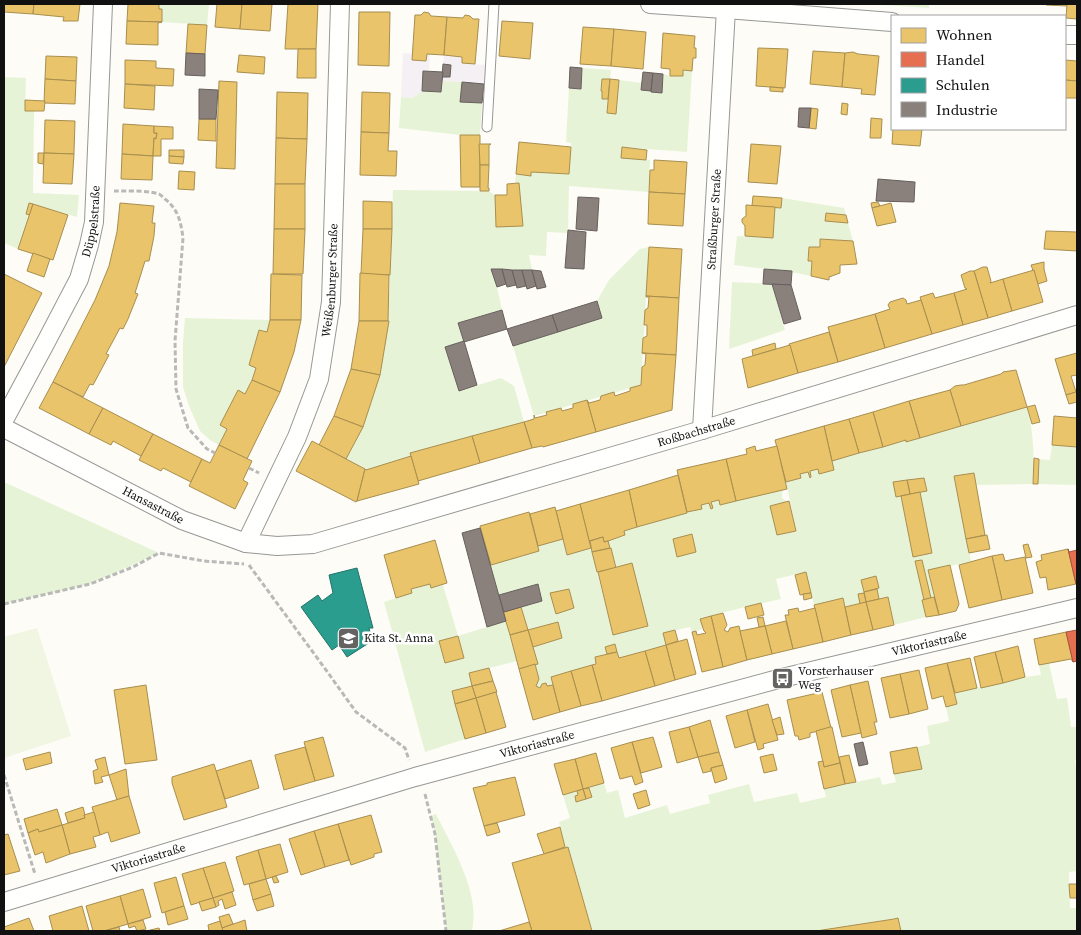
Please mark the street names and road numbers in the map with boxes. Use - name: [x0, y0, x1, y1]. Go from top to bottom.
- street label: Straßburger Straße: [703, 168, 725, 270]
- street label: Düppelstraße: [78, 185, 103, 259]
- street label: Weißenburger Straße: [318, 223, 341, 338]
- street label: Roßbachstraße: [655, 412, 737, 451]
- street label: Hansastraße: [120, 483, 187, 528]
- street label: Viktoriastraße: [890, 626, 968, 660]
- street label: Viktoriastraße: [498, 726, 576, 762]
- street label: Viktoriastraße: [110, 839, 187, 877]

